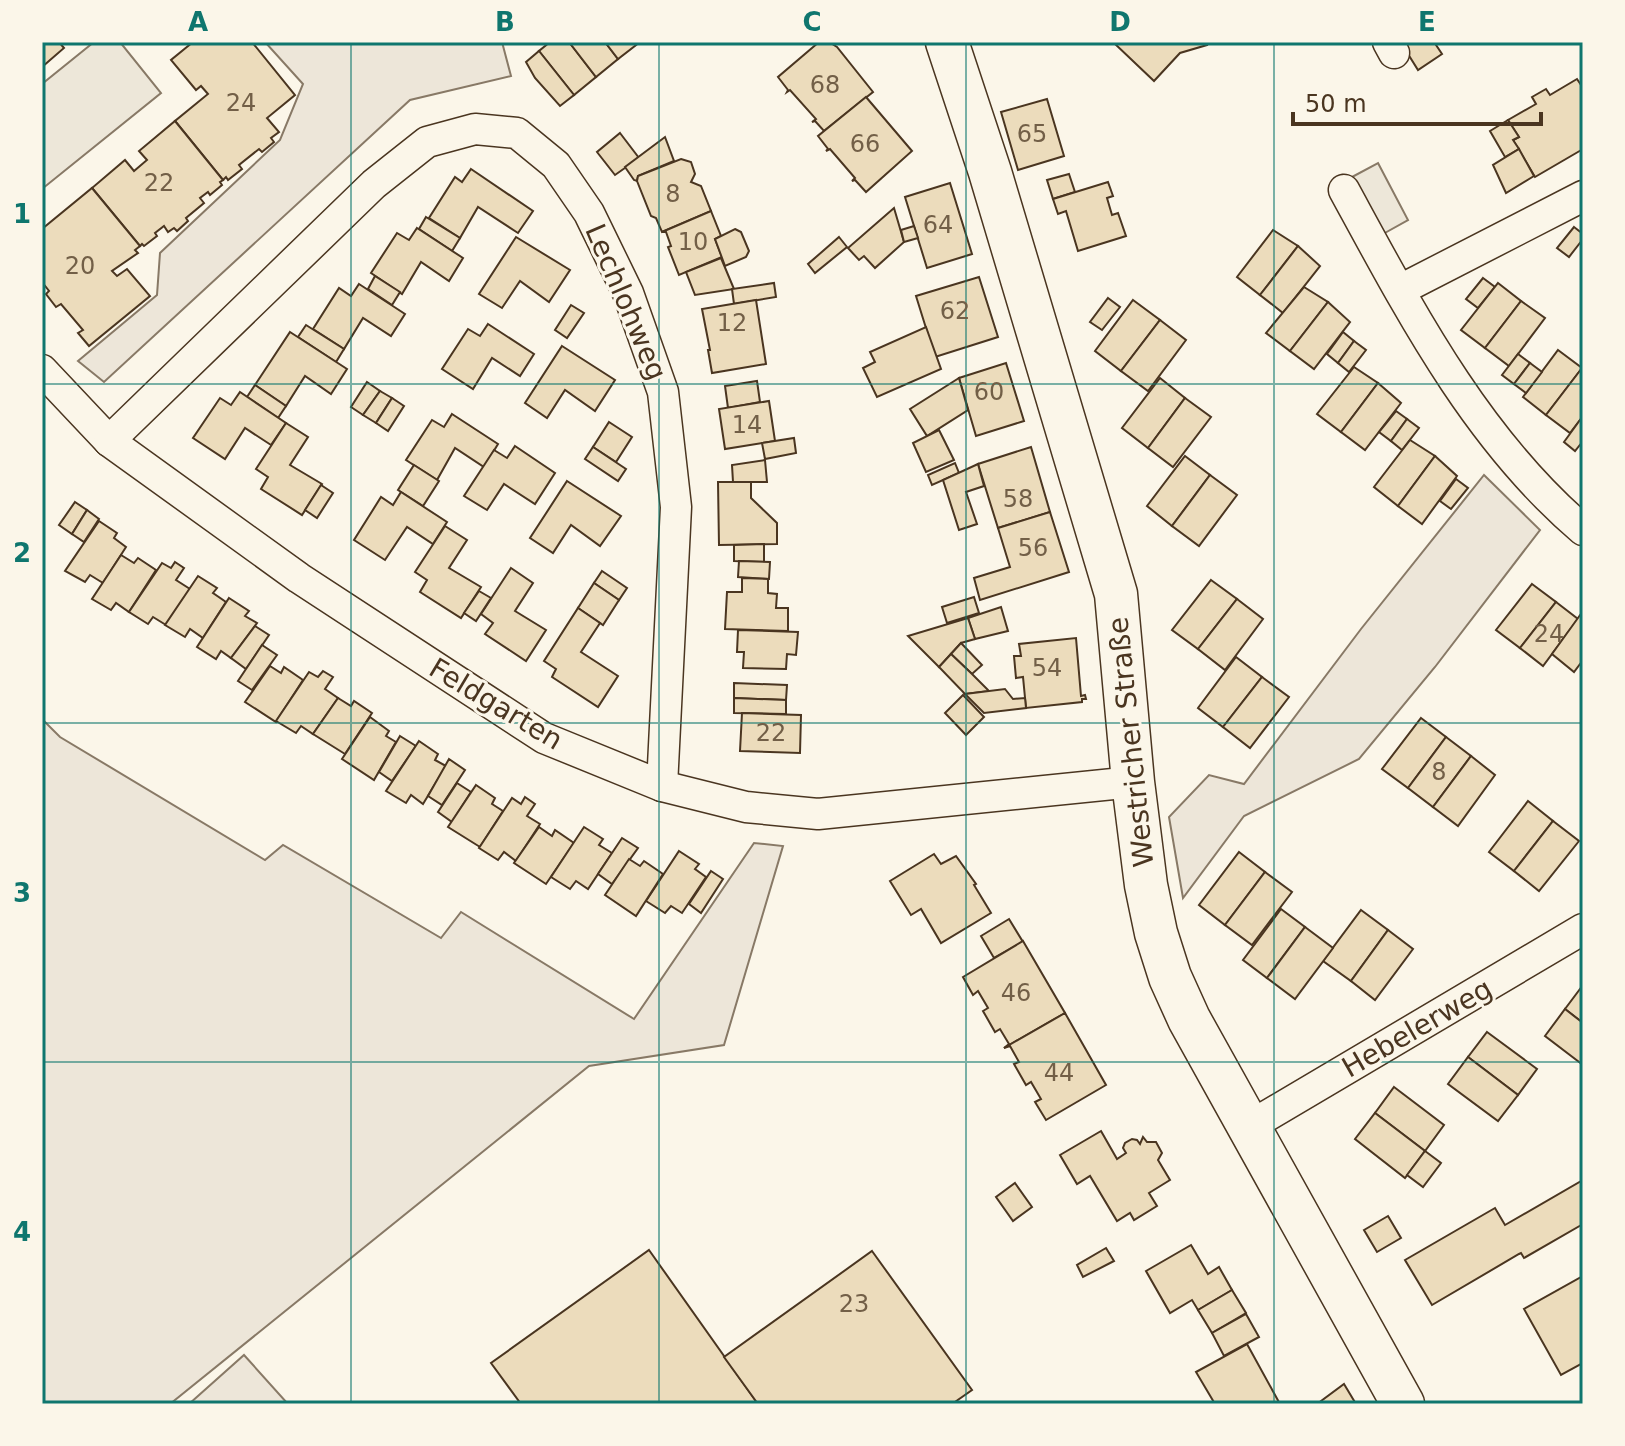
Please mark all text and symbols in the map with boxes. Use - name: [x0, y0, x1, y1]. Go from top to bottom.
- text: A: [188, 7, 208, 37]
- text: B: [495, 7, 515, 37]
- text: C: [802, 7, 822, 37]
- text: D: [1109, 7, 1131, 37]
- text: E: [1418, 7, 1436, 37]
- house number: 68: [810, 71, 840, 99]
- scale bar: [1293, 76, 1541, 126]
- house number: 24: [226, 89, 256, 117]
- text: 50 m: [1305, 90, 1367, 118]
- house number: 65: [1017, 120, 1047, 148]
- house number: 66: [850, 130, 880, 158]
- house number: 22: [144, 169, 174, 197]
- house number: 8: [665, 180, 681, 208]
- text: 1: [13, 199, 31, 229]
- house number: 64: [923, 211, 953, 239]
- street label: Lechlohweg: [578, 219, 674, 385]
- house number: 10: [678, 228, 708, 256]
- house number: 20: [65, 252, 95, 280]
- house number: 62: [940, 297, 970, 325]
- house number: 12: [717, 309, 747, 337]
- house number: 60: [974, 378, 1004, 406]
- house number: 14: [732, 411, 762, 439]
- house number: 58: [1003, 485, 1033, 513]
- house number: 56: [1018, 534, 1048, 562]
- text: 2: [13, 538, 31, 568]
- street label: Westricher Straße: [1101, 615, 1161, 869]
- house number: 24: [1534, 620, 1564, 648]
- street label: Feldgarten: [423, 651, 569, 757]
- house number: 54: [1032, 654, 1062, 682]
- house number: 22: [756, 719, 786, 747]
- house number: 8: [1431, 758, 1447, 786]
- text: 3: [13, 878, 31, 908]
- street label: Hebelerweg: [1336, 972, 1498, 1084]
- house number: 46: [1001, 979, 1031, 1007]
- house number: 44: [1044, 1059, 1074, 1087]
- text: 4: [13, 1217, 31, 1247]
- house number: 23: [839, 1290, 869, 1318]

